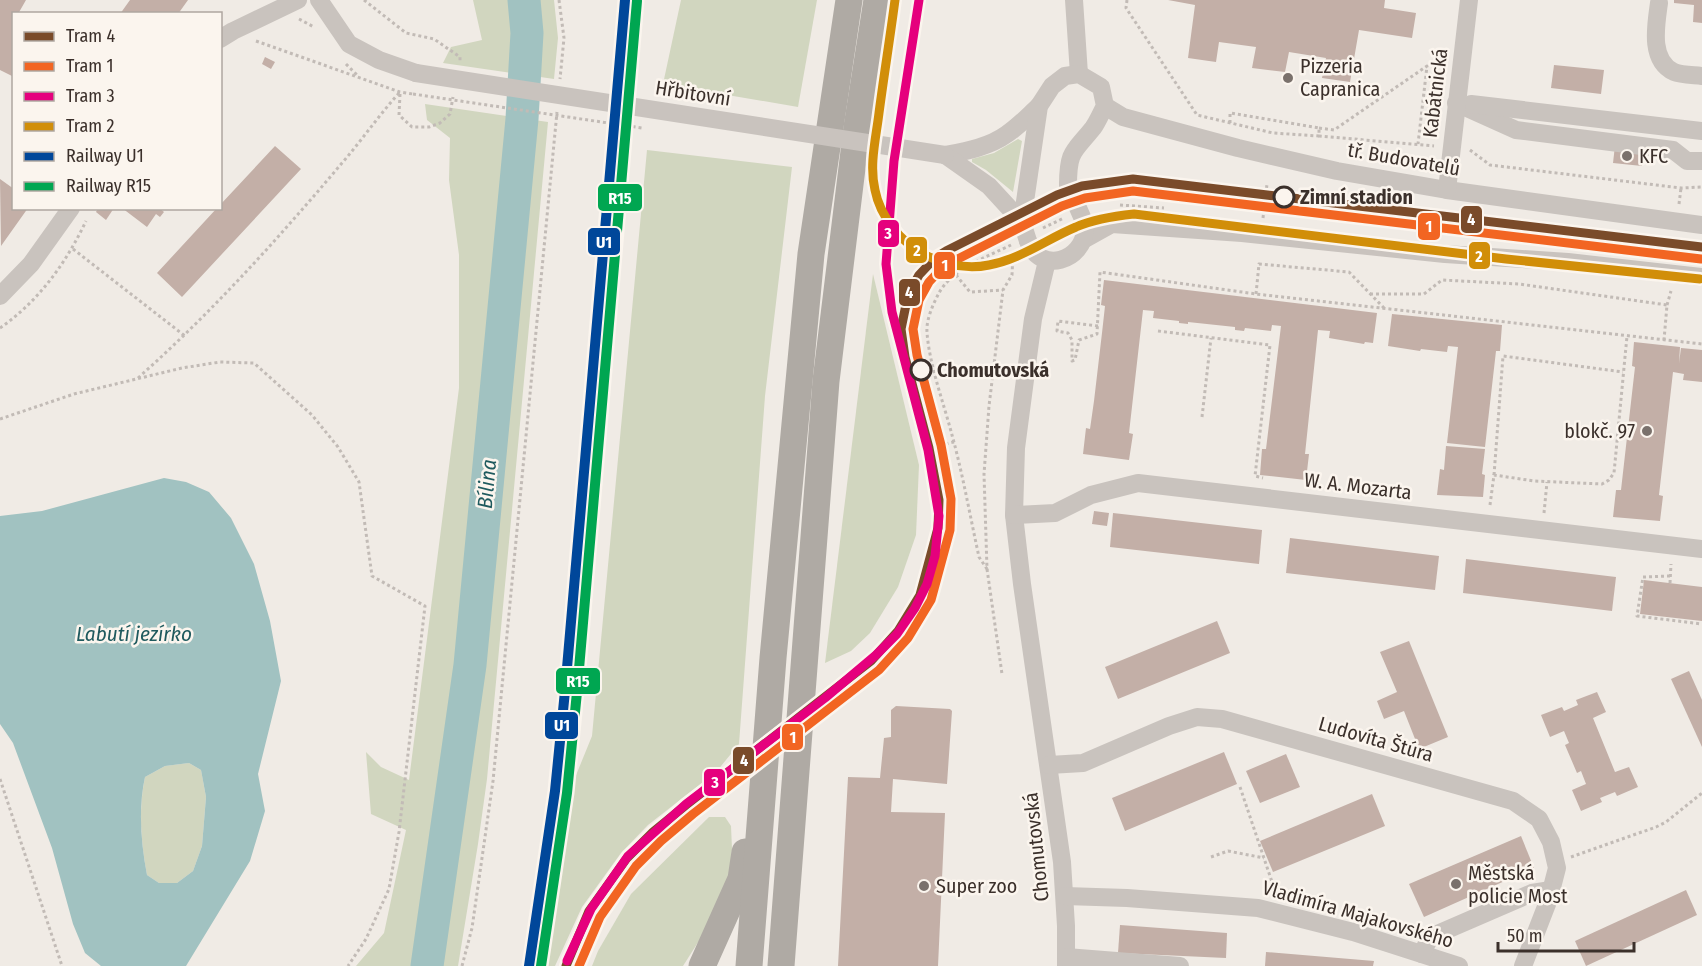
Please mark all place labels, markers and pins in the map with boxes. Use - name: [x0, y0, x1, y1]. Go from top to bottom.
- place label: Pizzeria Capranica: [1300, 54, 1380, 101]
- marker: Pizzeria Capranica: [1281, 71, 1295, 85]
- place label: KFC: [1639, 144, 1668, 168]
- marker: KFC: [1620, 149, 1634, 163]
- place label: Zimní stadion: [1300, 185, 1413, 209]
- marker: Zimní stadion: [1273, 186, 1295, 208]
- place label: Chomutovská: [937, 358, 1049, 382]
- marker: Chomutovská: [910, 359, 932, 381]
- place label: blokč. 97: [1564, 419, 1635, 443]
- marker: blokč. 97: [1640, 424, 1654, 438]
- place label: Městská policie Most: [1468, 861, 1568, 908]
- place label: Super zoo: [936, 874, 1017, 898]
- marker: Městská policie Most: [1449, 877, 1463, 891]
- marker: Super zoo: [917, 879, 931, 893]

